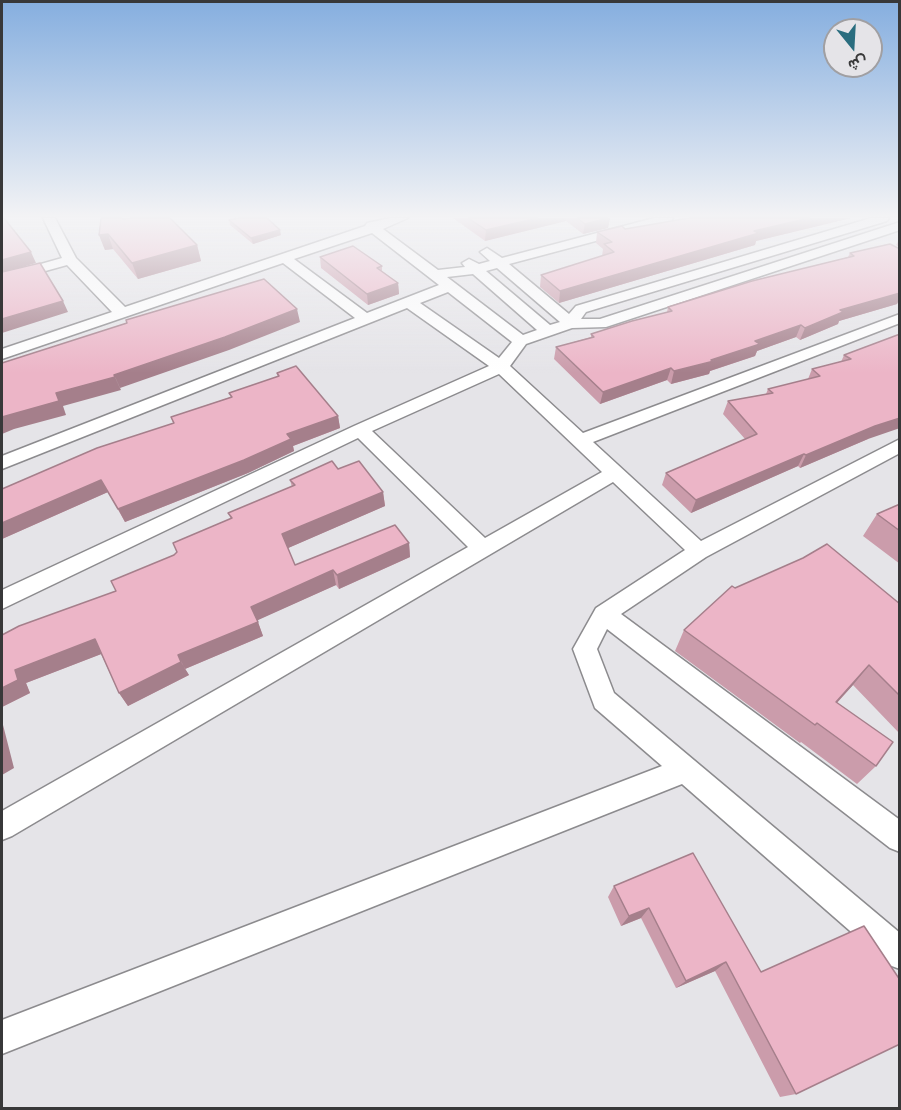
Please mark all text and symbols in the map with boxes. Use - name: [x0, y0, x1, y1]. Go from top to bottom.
- north arrow: [823, 18, 883, 78]
- text: ش: [846, 51, 870, 77]

